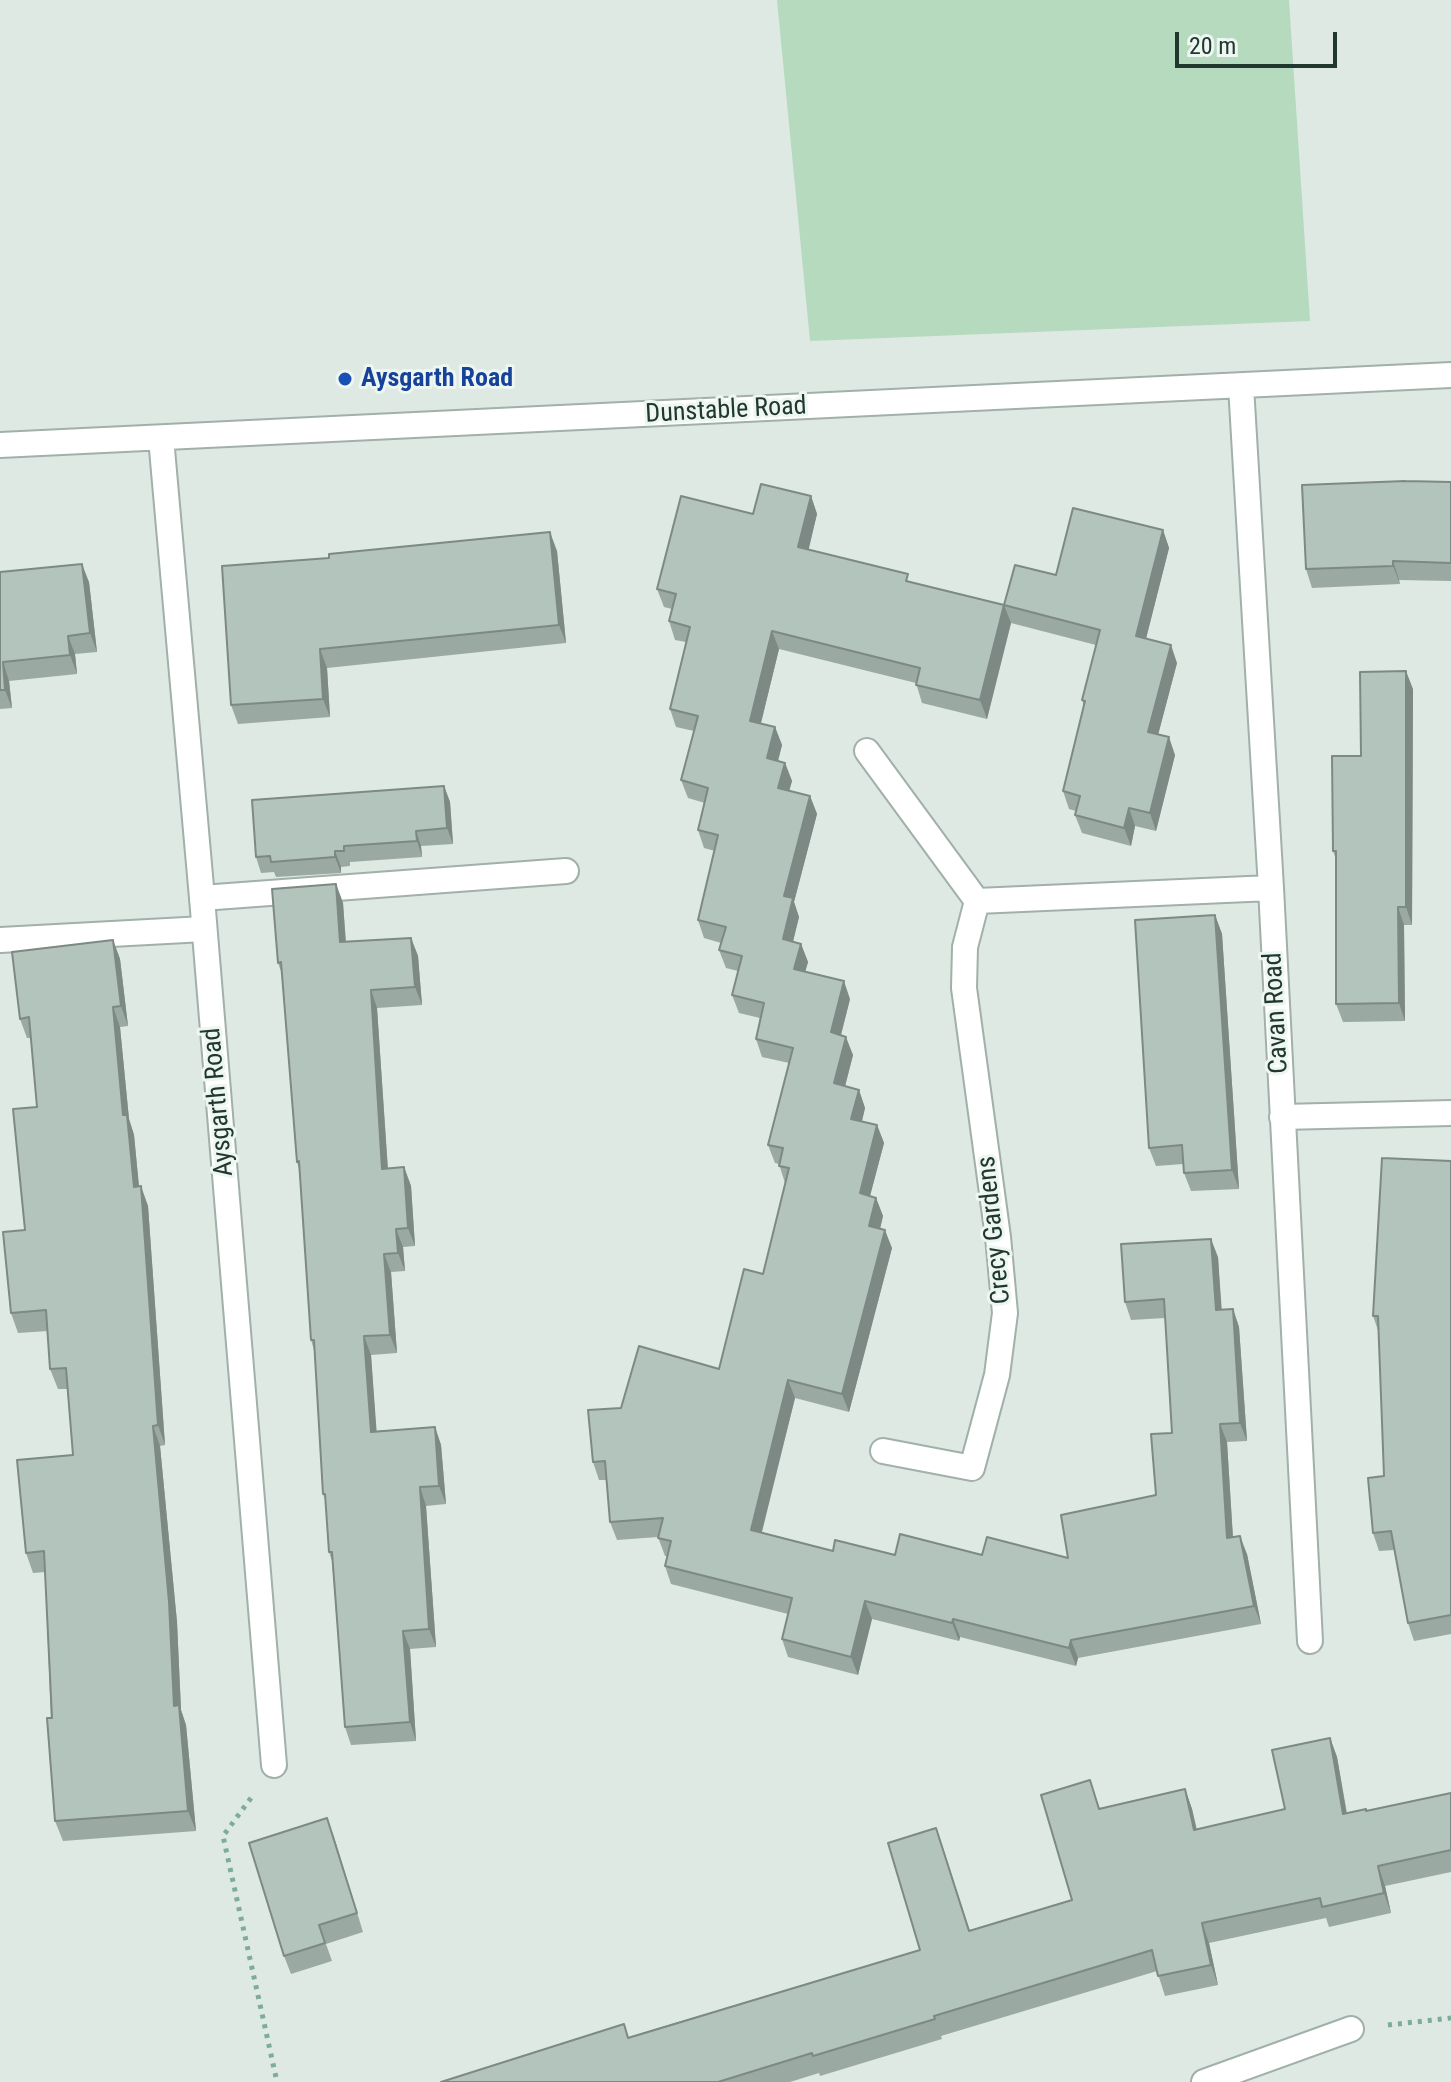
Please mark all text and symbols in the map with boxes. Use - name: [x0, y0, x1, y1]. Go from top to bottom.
- scale bar: [1179, 16, 1341, 66]
- text: 20 m: [1189, 32, 1236, 60]
- place label: Aysgarth Road: [361, 363, 513, 395]
- marker: Aysgarth Road: [336, 370, 354, 388]
- street label: Dunstable Road: [645, 391, 807, 431]
- street label: Cavan Road: [1258, 952, 1296, 1074]
- street label: Aysgarth Road: [197, 1026, 241, 1178]
- street label: Crecy Gardens: [972, 1155, 1018, 1305]

